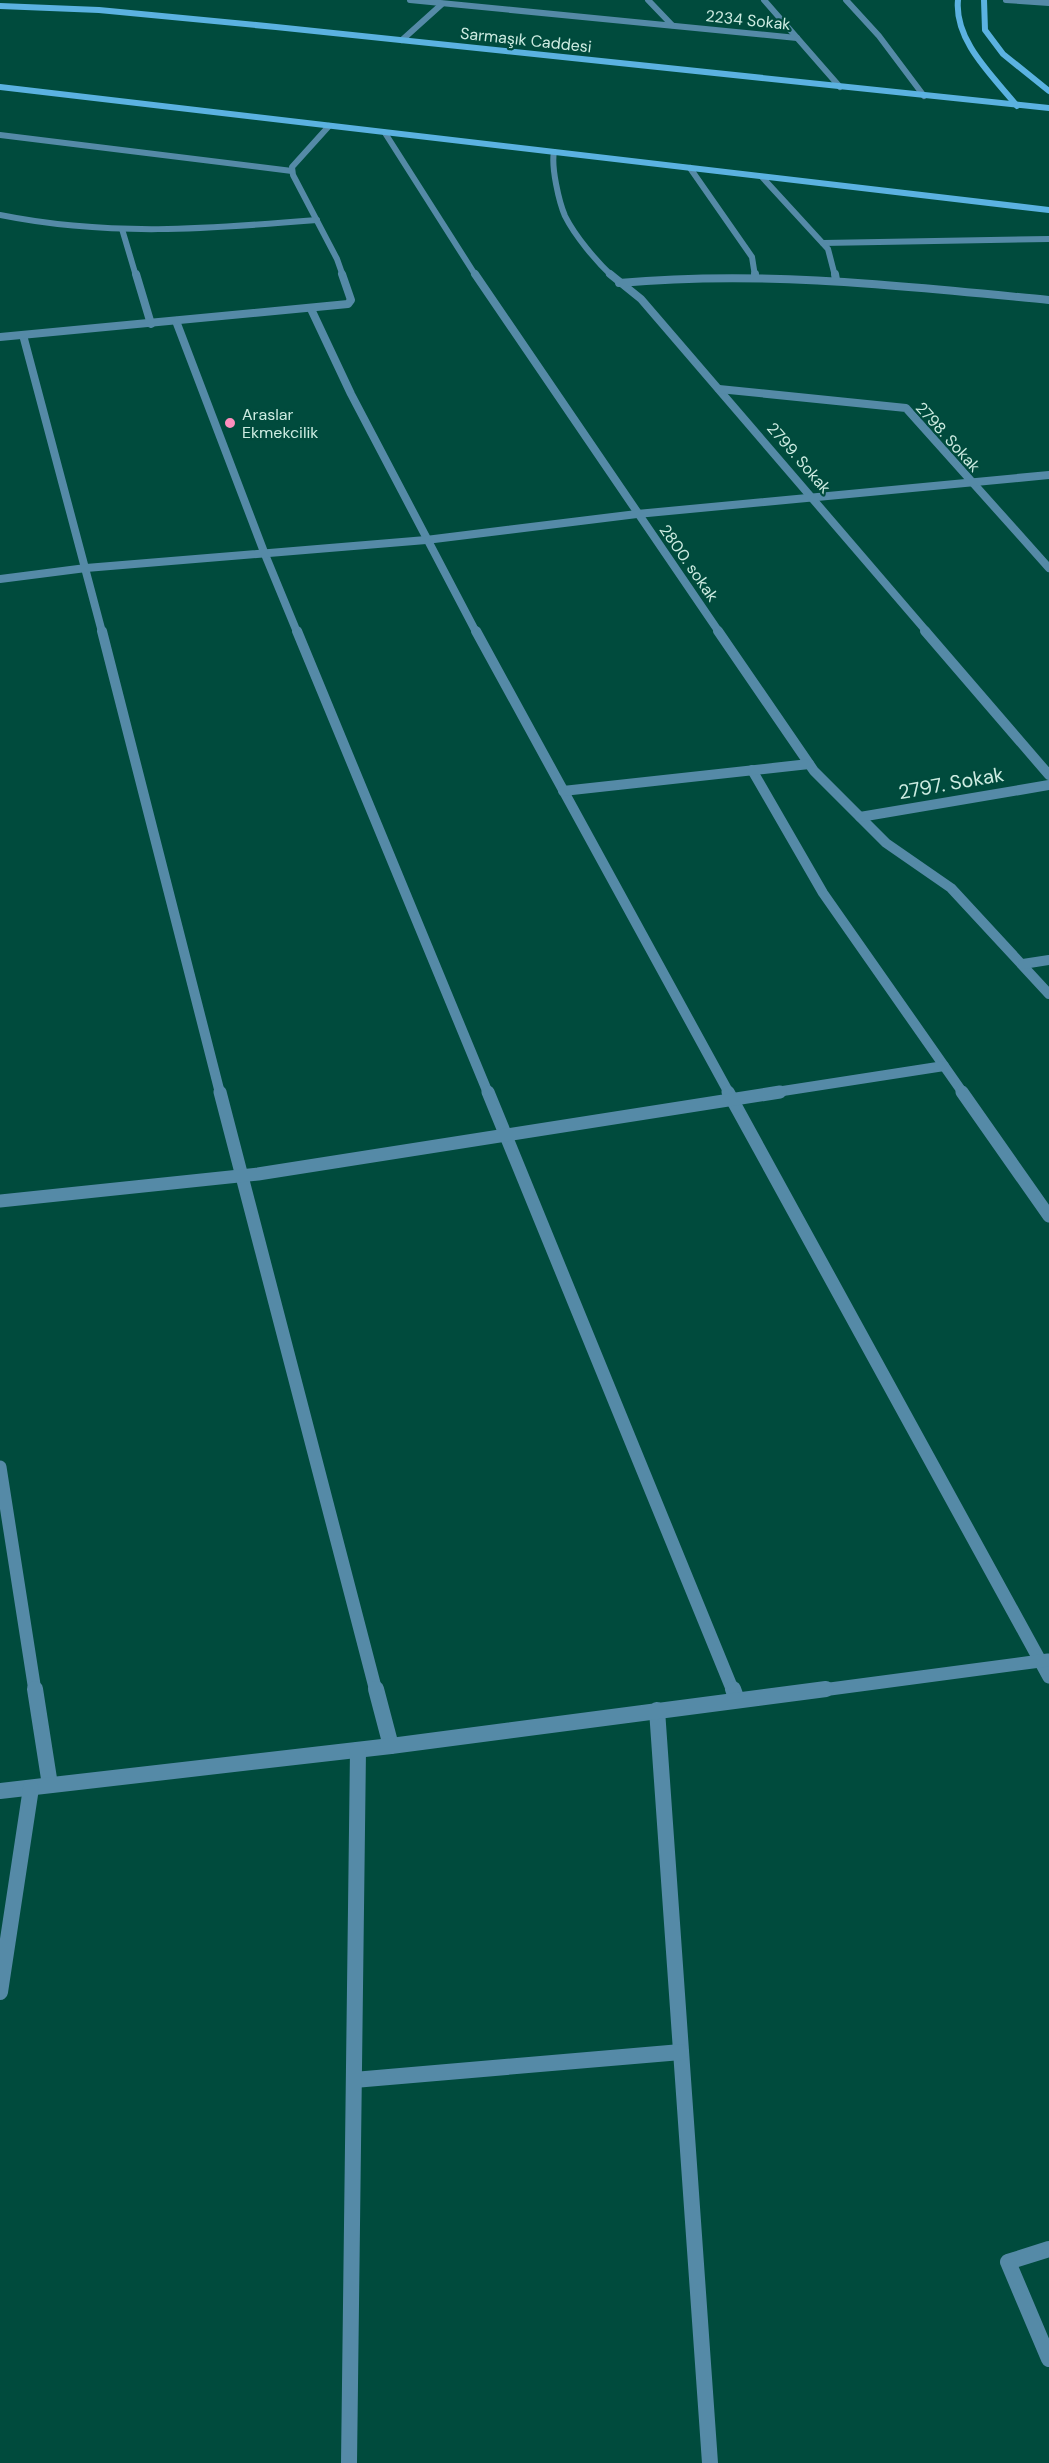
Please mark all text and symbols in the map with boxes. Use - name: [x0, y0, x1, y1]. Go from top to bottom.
- street label: 2234 Sokak: [704, 5, 792, 35]
- street label: Sarmaşık Caddesi: [459, 23, 593, 57]
- street label: 2798. Sokak: [911, 397, 985, 477]
- place label: Araslar Ekmekcilik: [242, 404, 318, 443]
- marker: Araslar Ekmekcilik: [223, 416, 237, 430]
- street label: 2799. Sokak: [762, 418, 836, 498]
- street label: 2800. sokak: [655, 520, 723, 606]
- street label: 2797. Sokak: [896, 761, 1006, 805]

